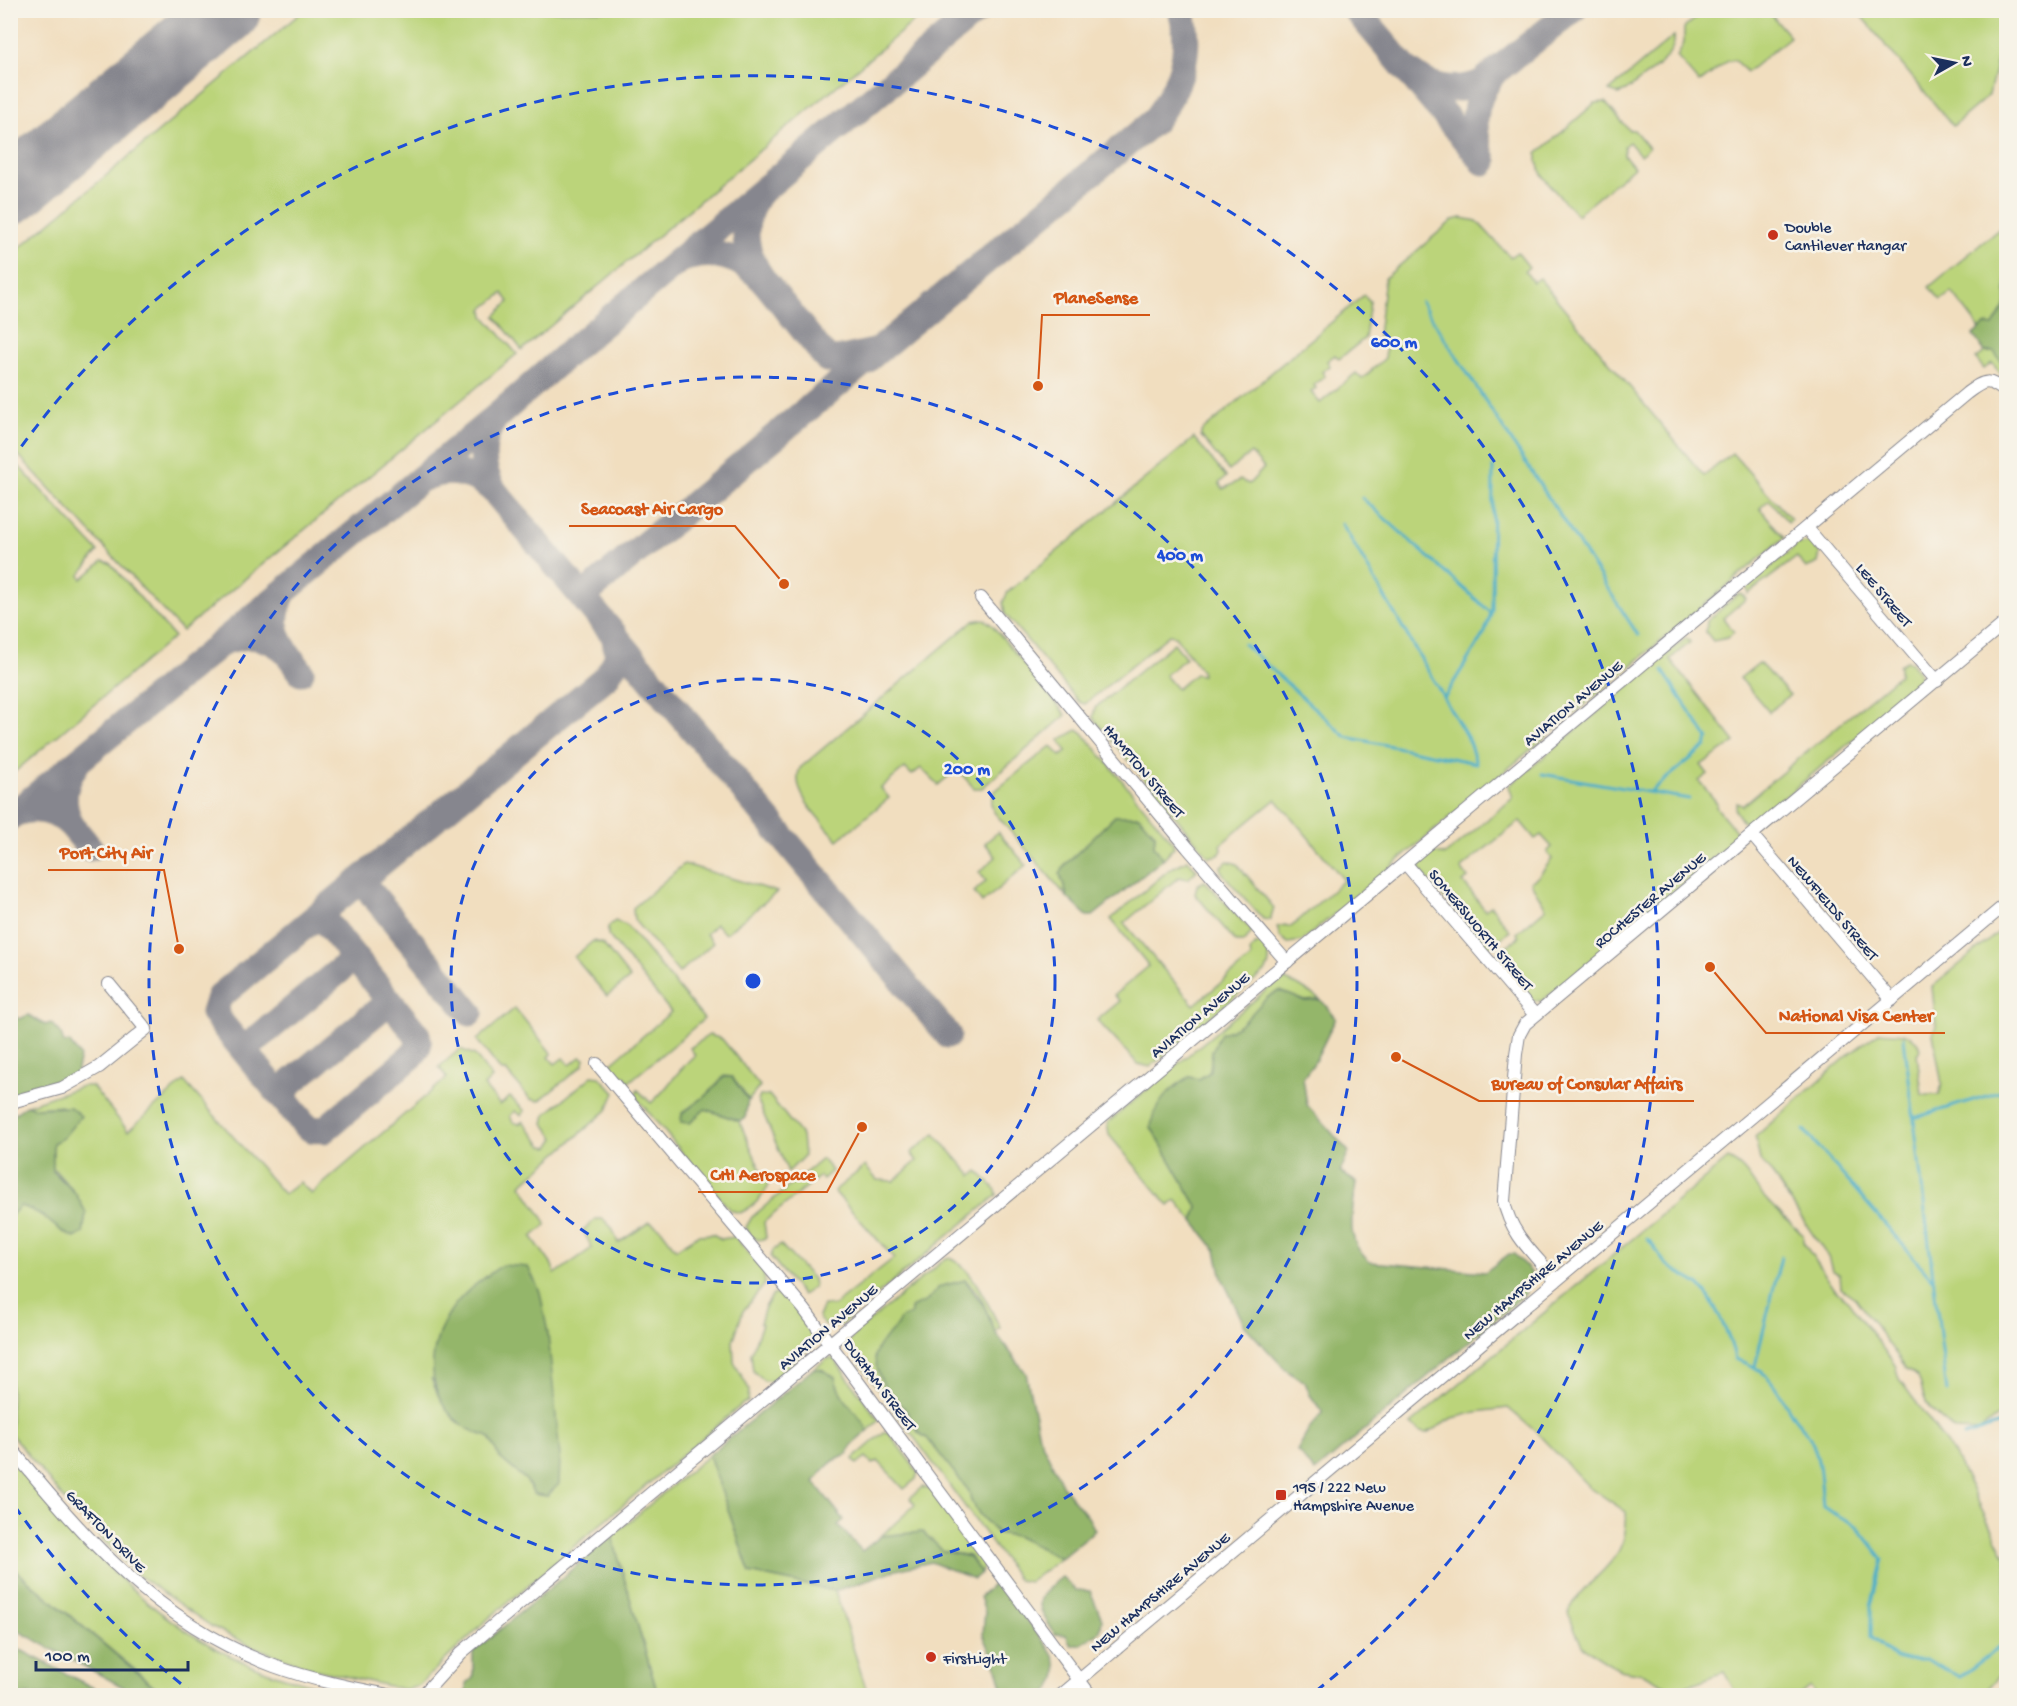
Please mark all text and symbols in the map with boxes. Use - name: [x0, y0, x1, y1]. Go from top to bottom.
- north arrow: [1924, 33, 1984, 93]
- text: N: [1955, 55, 1976, 68]
- place label: Double Cantilever Hangar: [1784, 220, 1907, 257]
- marker: Double Cantilever Hangar: [1766, 228, 1780, 242]
- callout: PlaneSense: [1042, 279, 1150, 315]
- text: PlaneSense: [1053, 289, 1139, 310]
- text: 600 m: [1371, 333, 1418, 354]
- callout: Seacoast Air Cargo: [569, 490, 735, 526]
- text: Seacoast Air Cargo: [581, 500, 724, 521]
- text: 400 m: [1156, 546, 1203, 567]
- street label: LEE STREET: [1850, 560, 1915, 633]
- street label: AVIATION AVENUE: [1521, 657, 1628, 752]
- street label: HAMPTON STREET: [1098, 721, 1188, 824]
- text: 200 m: [944, 760, 990, 781]
- callout: Port City Air: [48, 834, 164, 870]
- text: Port City Air: [59, 844, 155, 865]
- street label: ROCHESTER AVENUE: [1592, 849, 1712, 954]
- street label: NEWFIELDS STREET: [1782, 853, 1881, 966]
- street label: SOMERSWORTH STREET: [1423, 867, 1536, 996]
- street label: AVIATION AVENUE: [1148, 969, 1255, 1064]
- centre of rings: [743, 971, 763, 991]
- callout: National Visa Center: [1766, 997, 1945, 1033]
- text: National Visa Center: [1779, 1007, 1936, 1028]
- callout: Bureau of Consular Affairs: [1479, 1065, 1694, 1101]
- text: Bureau of Consular Affairs: [1491, 1075, 1684, 1096]
- callout: CHI Aerospace: [698, 1156, 827, 1192]
- text: CHI Aerospace: [709, 1166, 816, 1187]
- street label: NEW HAMPSHIRE AVENUE: [1460, 1217, 1609, 1346]
- street label: AVIATION AVENUE: [776, 1281, 883, 1376]
- street label: DURHAM STREET: [837, 1336, 919, 1436]
- place label: 195 / 222 New Hampshire Avenue: [1292, 1480, 1415, 1517]
- street label: GRAFTON DRIVE: [60, 1487, 149, 1578]
- marker: 195 / 222 New Hampshire Avenue: [1274, 1488, 1288, 1502]
- street label: NEW HAMPSHIRE AVENUE: [1087, 1529, 1236, 1658]
- scale bar: [36, 1634, 188, 1672]
- text: 100 m: [44, 1647, 90, 1668]
- marker: FirstLight: [924, 1650, 938, 1664]
- place label: FirstLight: [942, 1651, 1008, 1670]

